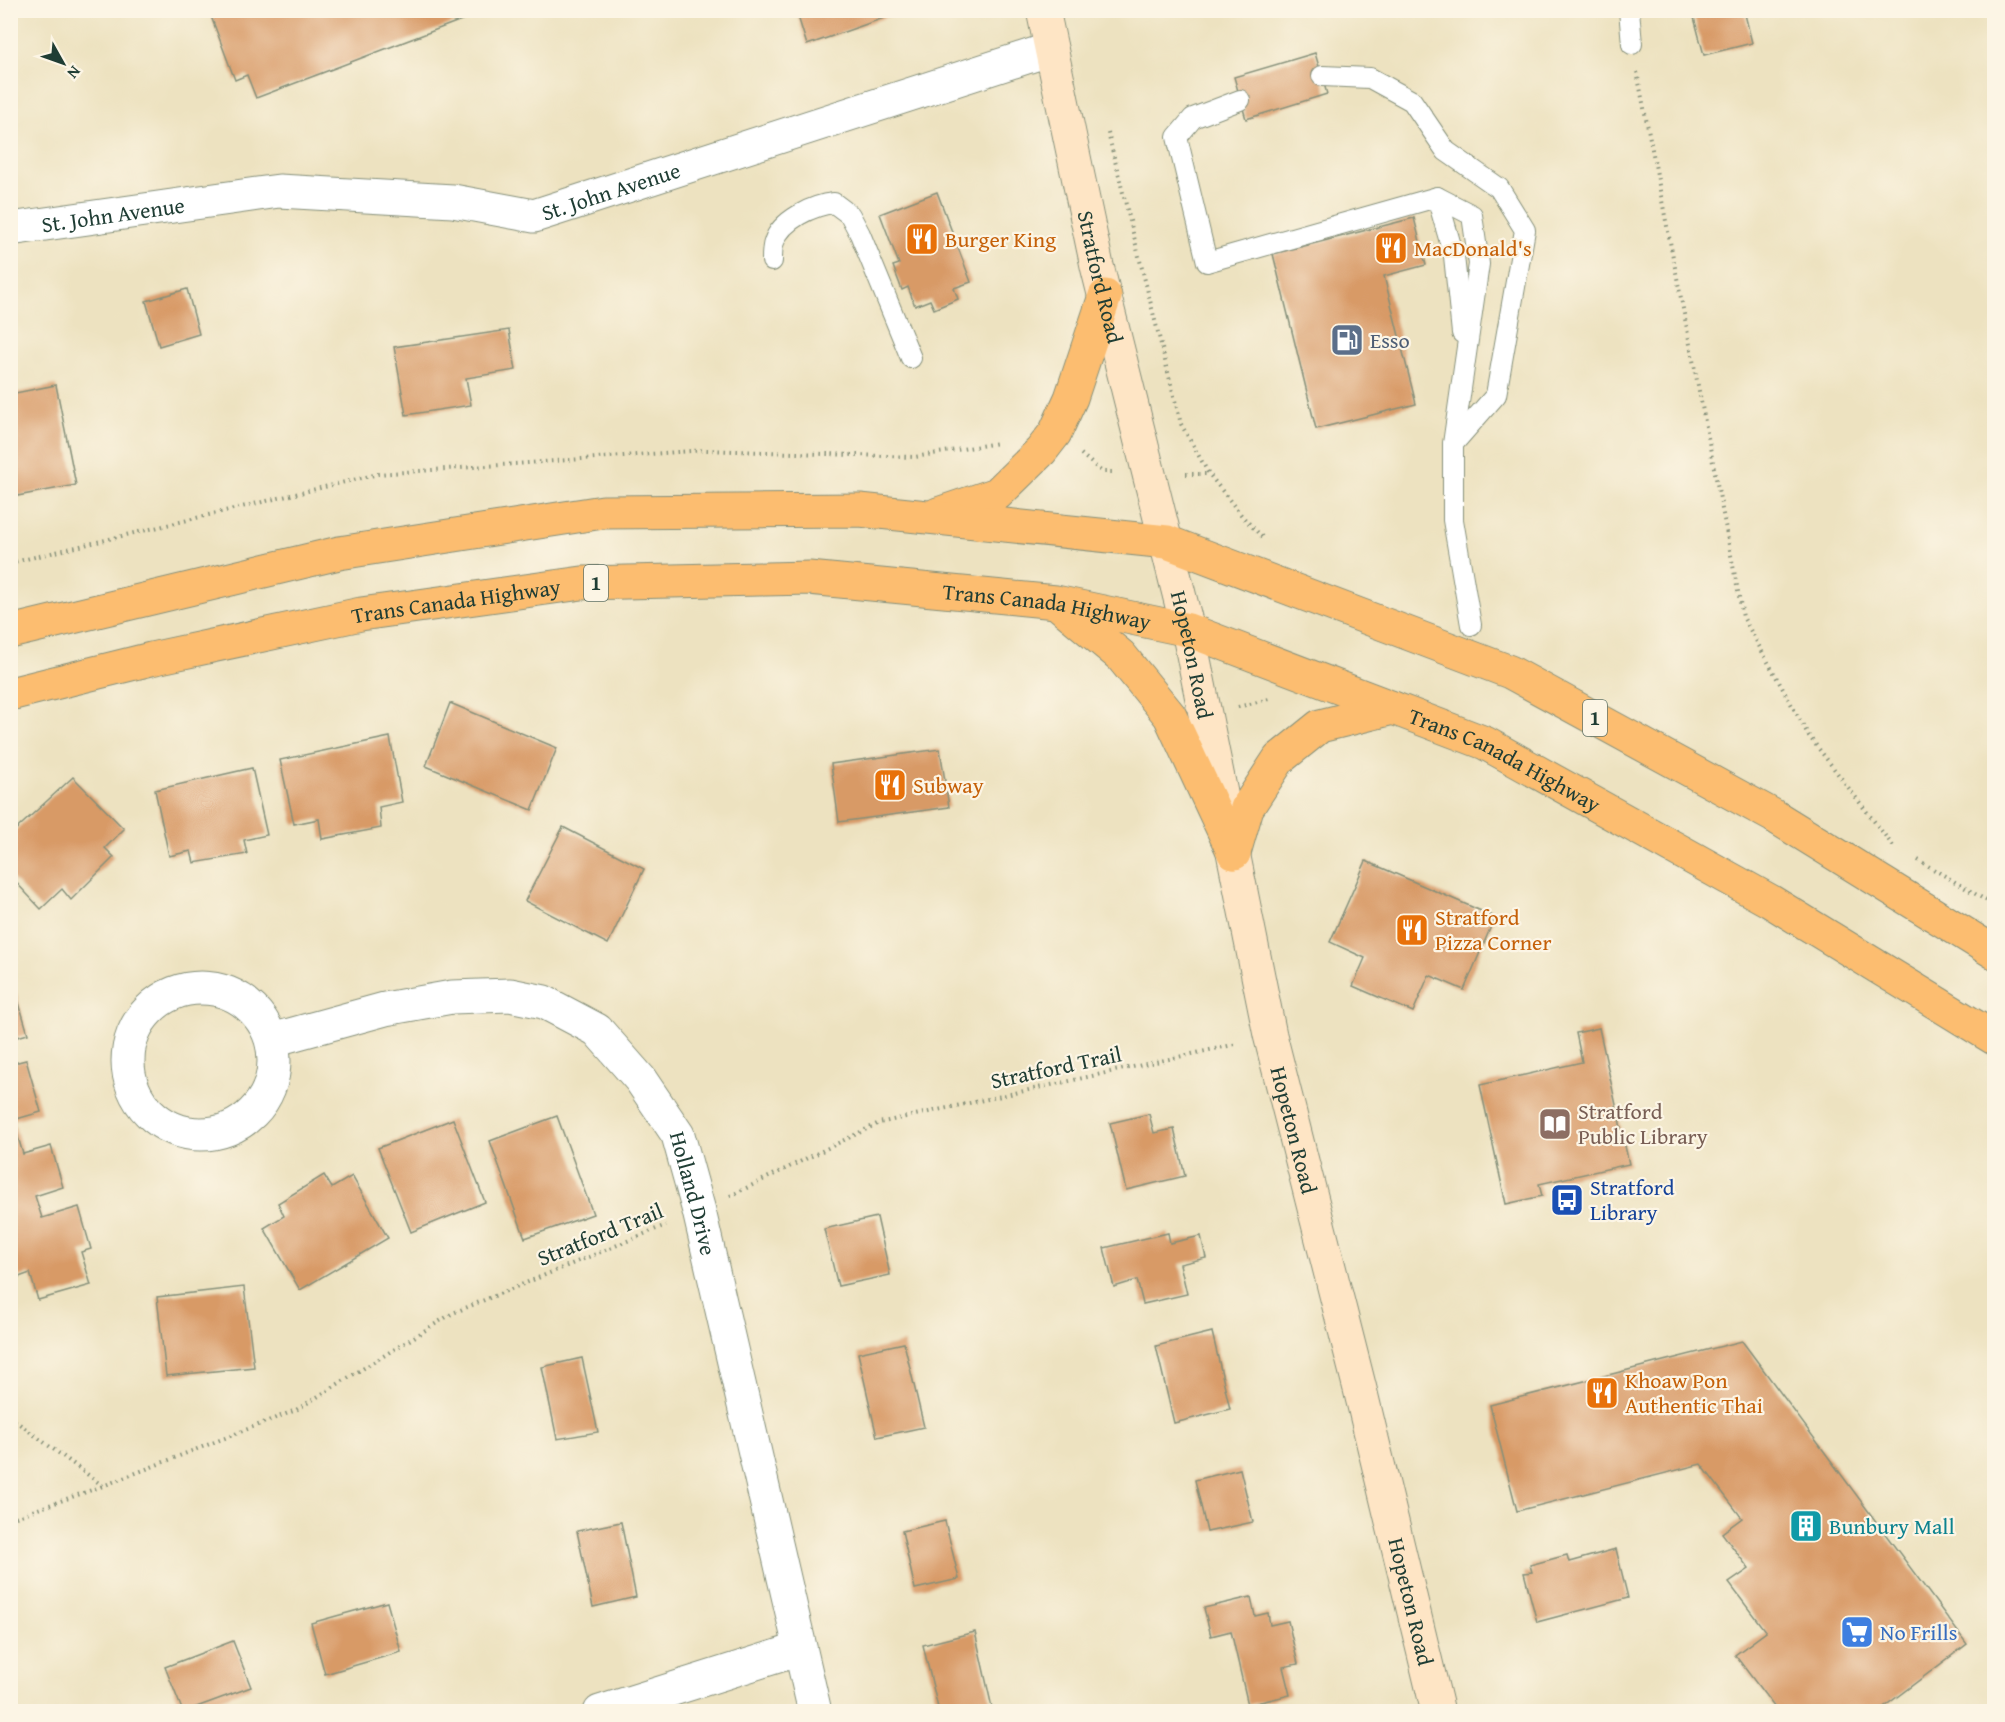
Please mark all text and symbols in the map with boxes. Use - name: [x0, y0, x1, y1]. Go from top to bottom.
- north arrow: [33, 33, 93, 93]
- text: N: [62, 61, 87, 85]
- street label: St. John Avenue: [537, 154, 684, 229]
- street label: St. John Avenue: [39, 189, 187, 240]
- street label: Stratford Road: [1070, 208, 1132, 347]
- restaurant icon: Burger King: [904, 221, 940, 257]
- place label: Burger King: [945, 223, 1056, 255]
- restaurant icon: MacDonald's: [1373, 230, 1409, 266]
- place label: MacDonald's: [1414, 232, 1532, 264]
- fuel station icon: Esso: [1329, 322, 1365, 358]
- place label: Esso: [1370, 324, 1410, 356]
- road number: 1: [584, 565, 608, 601]
- street label: Trans Canada Highway: [349, 570, 563, 632]
- street label: Trans Canada Highway: [941, 575, 1154, 638]
- street label: Hopeton Road: [1163, 587, 1222, 722]
- street label: Trans Canada Highway: [1404, 699, 1607, 820]
- road number: 1: [1583, 700, 1607, 736]
- restaurant icon: Subway: [872, 767, 908, 803]
- place label: Subway: [913, 769, 984, 801]
- place label: Stratford Pizza Corner: [1435, 901, 1552, 958]
- restaurant icon: Stratford Pizza Corner: [1394, 912, 1430, 948]
- street label: Stratford Trail: [988, 1038, 1124, 1096]
- street label: Hopeton Road: [1263, 1063, 1326, 1197]
- place label: Stratford Public Library: [1578, 1095, 1708, 1152]
- library icon: Stratford Public Library: [1537, 1106, 1573, 1142]
- street label: Holland Drive: [662, 1128, 725, 1258]
- place label: Stratford Library: [1590, 1171, 1675, 1228]
- bus stop icon: Stratford Library: [1549, 1182, 1585, 1218]
- street label: Stratford Trail: [532, 1194, 668, 1274]
- place label: Khoaw Pon Authentic Thai: [1625, 1364, 1763, 1421]
- restaurant icon: Khoaw Pon Authentic Thai: [1584, 1375, 1620, 1411]
- building icon: Bunbury Mall: [1788, 1508, 1824, 1544]
- place label: Bunbury Mall: [1829, 1510, 1955, 1542]
- street label: Hopeton Road: [1380, 1534, 1442, 1669]
- supermarket icon: No Frills: [1839, 1614, 1875, 1650]
- place label: No Frills: [1880, 1616, 1958, 1648]

